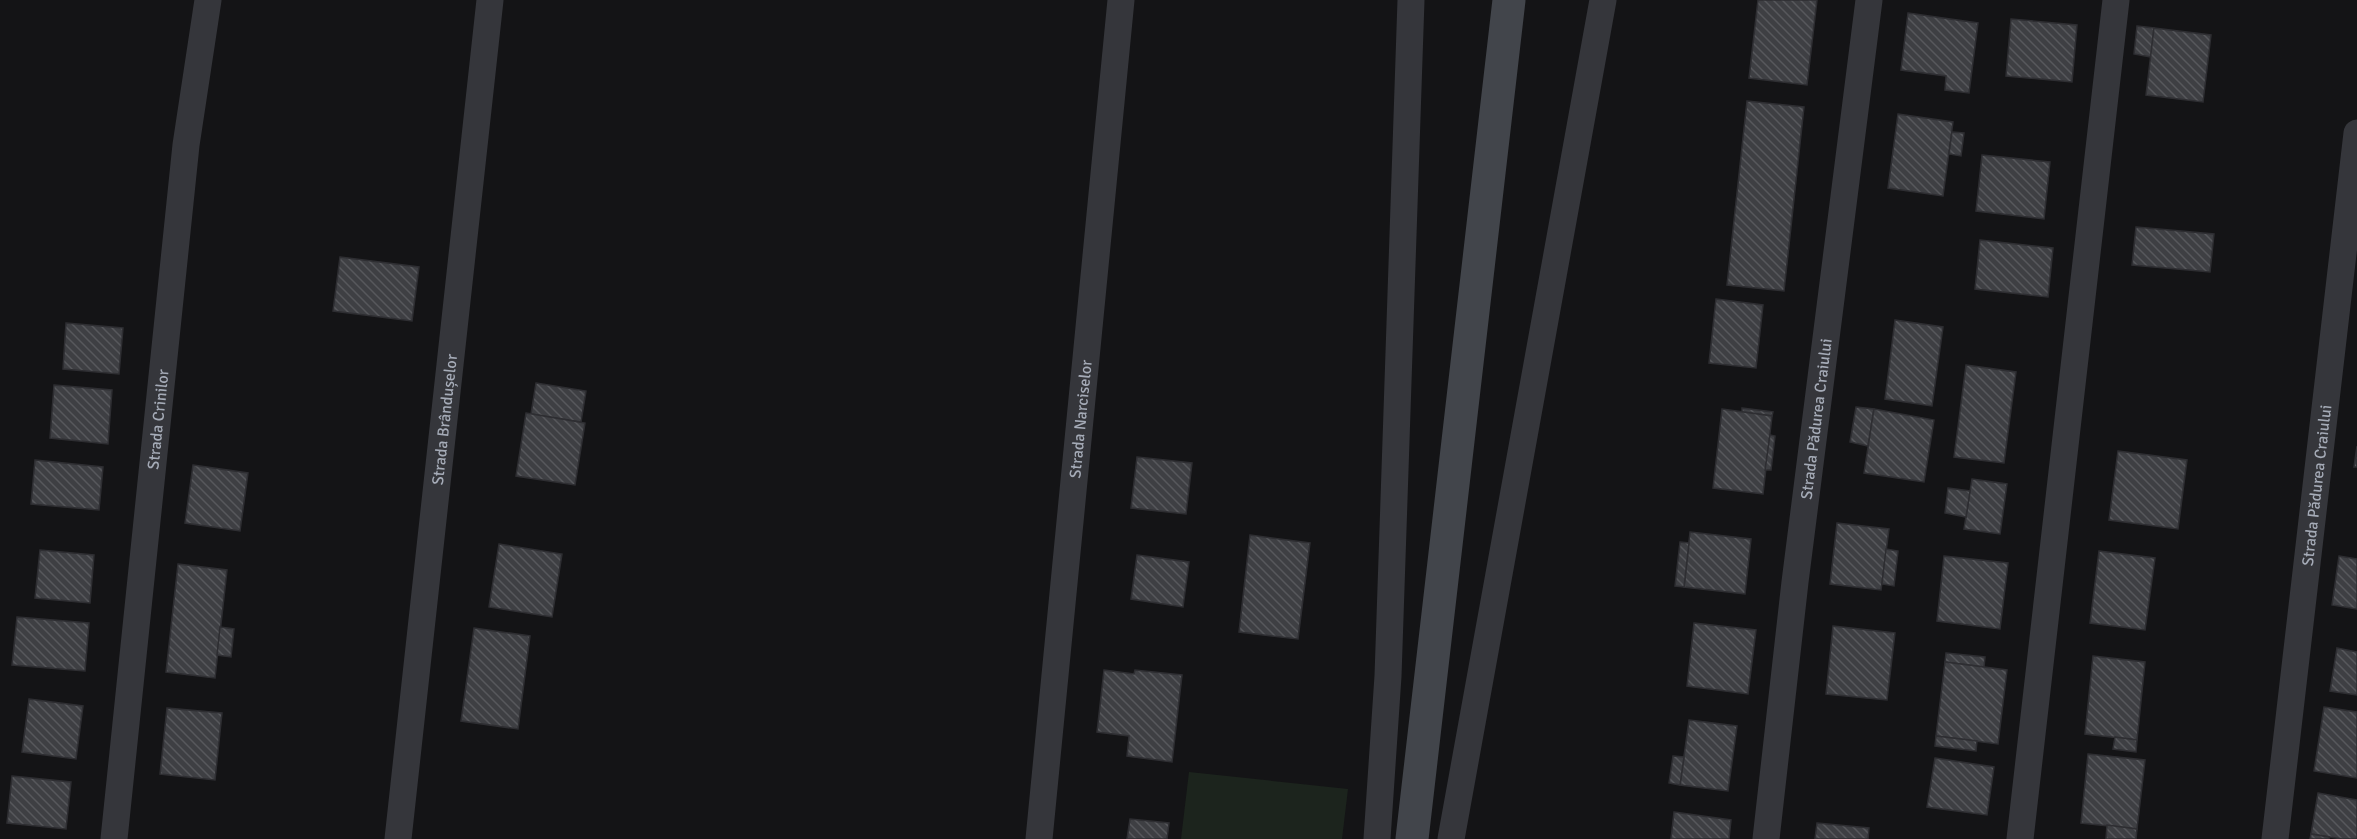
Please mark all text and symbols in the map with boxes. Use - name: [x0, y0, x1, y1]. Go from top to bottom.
- street label: Strada Pădurea Craiului: [1797, 337, 1837, 501]
- street label: Strada Brândușelor: [428, 353, 462, 486]
- street label: Strada Narciselor: [1065, 359, 1097, 479]
- street label: Strada Crinilor: [143, 368, 174, 470]
- street label: Strada Pădurea Craiului: [2298, 404, 2336, 567]

